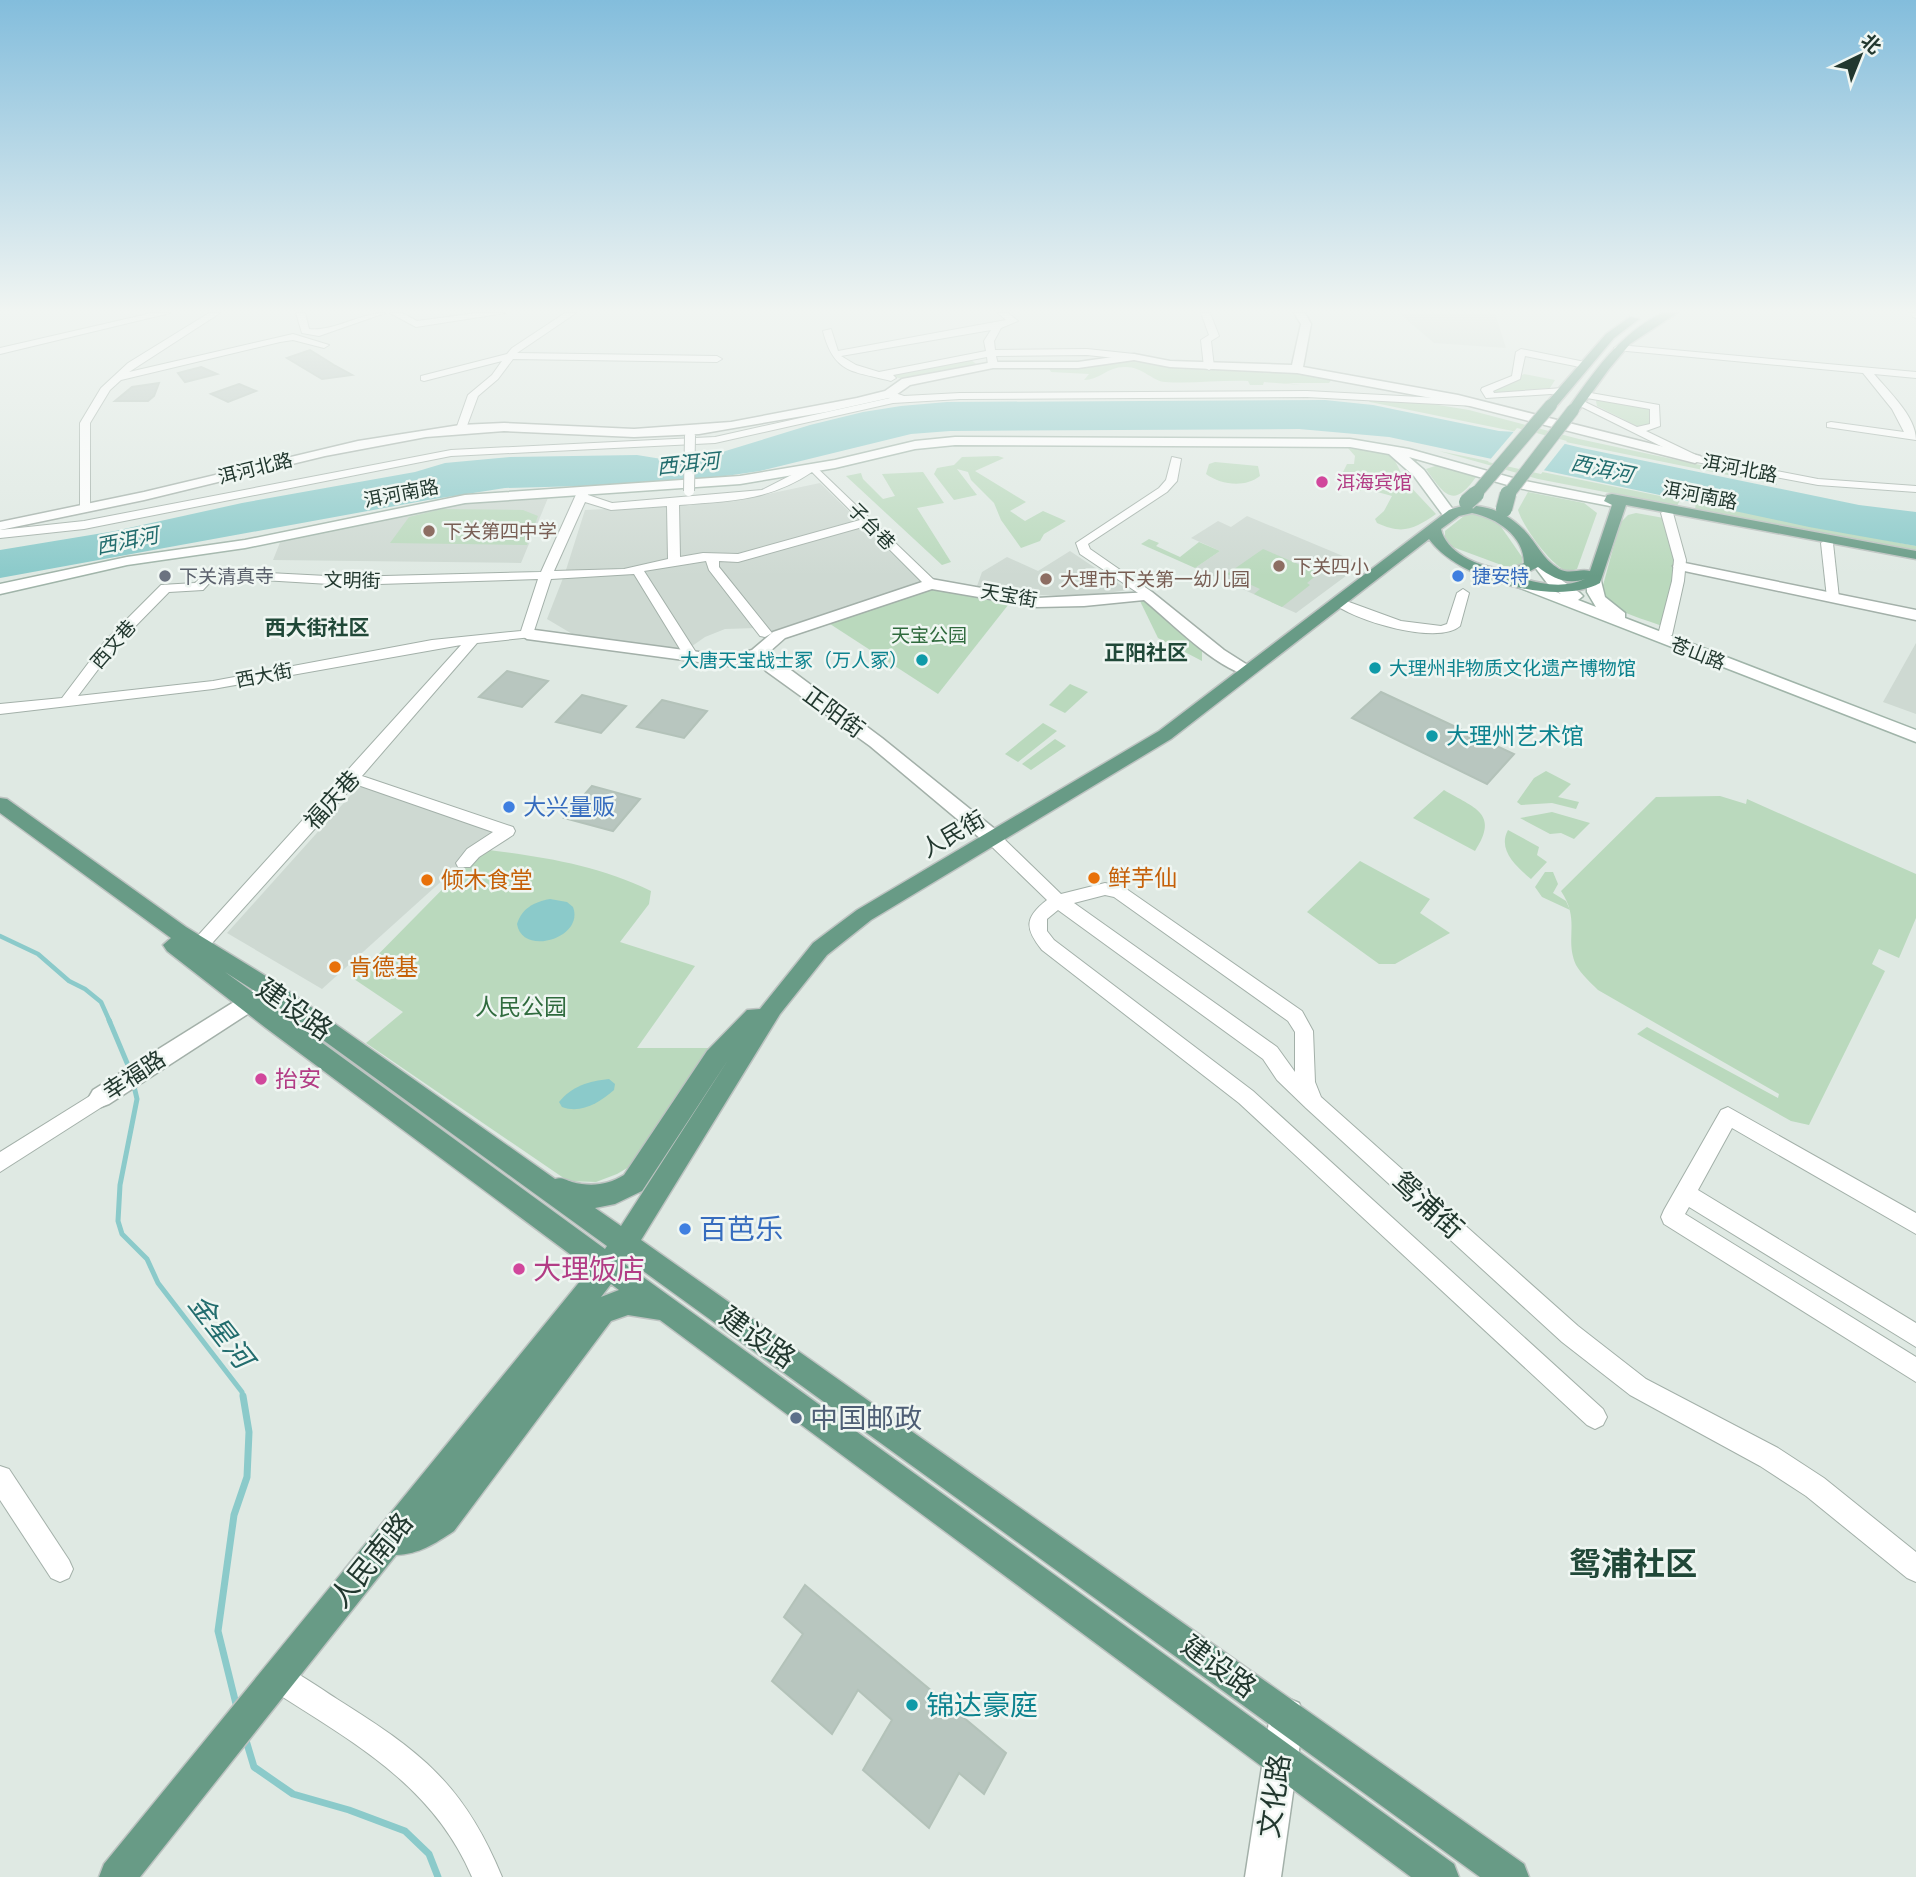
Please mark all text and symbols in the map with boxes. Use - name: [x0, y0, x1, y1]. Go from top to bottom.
- north arrow: [1825, 21, 1895, 91]
- text: 北: [1857, 29, 1886, 58]
- street label: 洱河北路: [215, 448, 295, 488]
- water label: 西洱河: [655, 448, 725, 479]
- street label: 洱河北路: [1701, 450, 1779, 486]
- water label: 西洱河: [1569, 451, 1639, 488]
- place label: 洱海宾馆: [1336, 471, 1412, 493]
- marker: 洱海宾馆: [1314, 474, 1330, 490]
- street label: 洱河南路: [362, 475, 440, 511]
- street label: 洱河南路: [1661, 477, 1739, 513]
- street label: 子台巷: [844, 498, 900, 554]
- place label: 下关第四中学: [443, 520, 557, 542]
- water label: 西洱河: [94, 522, 164, 559]
- marker: 下关第四中学: [421, 523, 437, 539]
- place label: 下关四小: [1293, 555, 1369, 577]
- marker: 下关四小: [1271, 558, 1287, 574]
- place label: 下关清真寺: [179, 565, 274, 587]
- place label: 捷安特: [1472, 565, 1529, 587]
- marker: 下关清真寺: [157, 568, 173, 584]
- place label: 大理市下关第一幼儿园: [1060, 568, 1250, 590]
- marker: 捷安特: [1450, 568, 1466, 584]
- street label: 文明街: [323, 569, 381, 591]
- marker: 大理市下关第一幼儿园: [1038, 571, 1054, 587]
- street label: 天宝街: [979, 579, 1039, 611]
- street label: 西文巷: [86, 615, 140, 673]
- district label: 西大街社区: [265, 616, 370, 640]
- park label: 天宝公园: [891, 624, 967, 646]
- street label: 苍山路: [1667, 633, 1729, 673]
- district label: 正阳社区: [1104, 641, 1188, 665]
- place label: 大唐天宝战士冢（万人冢）: [680, 649, 908, 671]
- marker: 大唐天宝战士冢（万人冢）: [914, 652, 930, 668]
- place label: 大理州非物质文化遗产博物馆: [1389, 657, 1636, 679]
- street label: 西大街: [234, 659, 294, 691]
- marker: 大理州非物质文化遗产博物馆: [1367, 660, 1383, 676]
- street label: 正阳街: [798, 681, 870, 743]
- place label: 大理州艺术馆: [1446, 723, 1584, 749]
- marker: 大理州艺术馆: [1424, 728, 1440, 744]
- street label: 福庆巷: [299, 766, 365, 834]
- place label: 大兴量贩: [523, 794, 615, 820]
- marker: 大兴量贩: [501, 799, 517, 815]
- street label: 人民街: [917, 805, 989, 863]
- place label: 鲜芋仙: [1108, 865, 1177, 891]
- place label: 倾木食堂: [441, 867, 533, 893]
- marker: 鲜芋仙: [1086, 870, 1102, 886]
- marker: 倾木食堂: [419, 872, 435, 888]
- place label: 肯德基: [349, 954, 418, 980]
- marker: 肯德基: [327, 959, 343, 975]
- street label: 建设路: [251, 972, 339, 1047]
- park label: 人民公园: [475, 994, 567, 1020]
- street label: 幸福路: [98, 1045, 170, 1105]
- place label: 抬安: [275, 1066, 321, 1092]
- marker: 抬安: [253, 1071, 269, 1087]
- street label: 鸳浦街: [1385, 1165, 1470, 1246]
- place label: 百芭乐: [699, 1213, 783, 1246]
- marker: 百芭乐: [677, 1221, 693, 1237]
- place label: 大理饭店: [533, 1253, 645, 1286]
- marker: 大理饭店: [511, 1261, 527, 1277]
- water label: 金星河: [182, 1288, 263, 1378]
- street label: 建设路: [714, 1300, 802, 1375]
- place label: 中国邮政: [810, 1402, 922, 1435]
- marker: 中国邮政: [788, 1410, 804, 1426]
- street label: 人民南路: [323, 1506, 419, 1614]
- district label: 鸳浦社区: [1569, 1545, 1697, 1583]
- street label: 建设路: [1175, 1628, 1262, 1704]
- place label: 锦达豪庭: [926, 1689, 1038, 1722]
- marker: 锦达豪庭: [904, 1697, 920, 1713]
- street label: 文化路: [1252, 1752, 1297, 1840]

